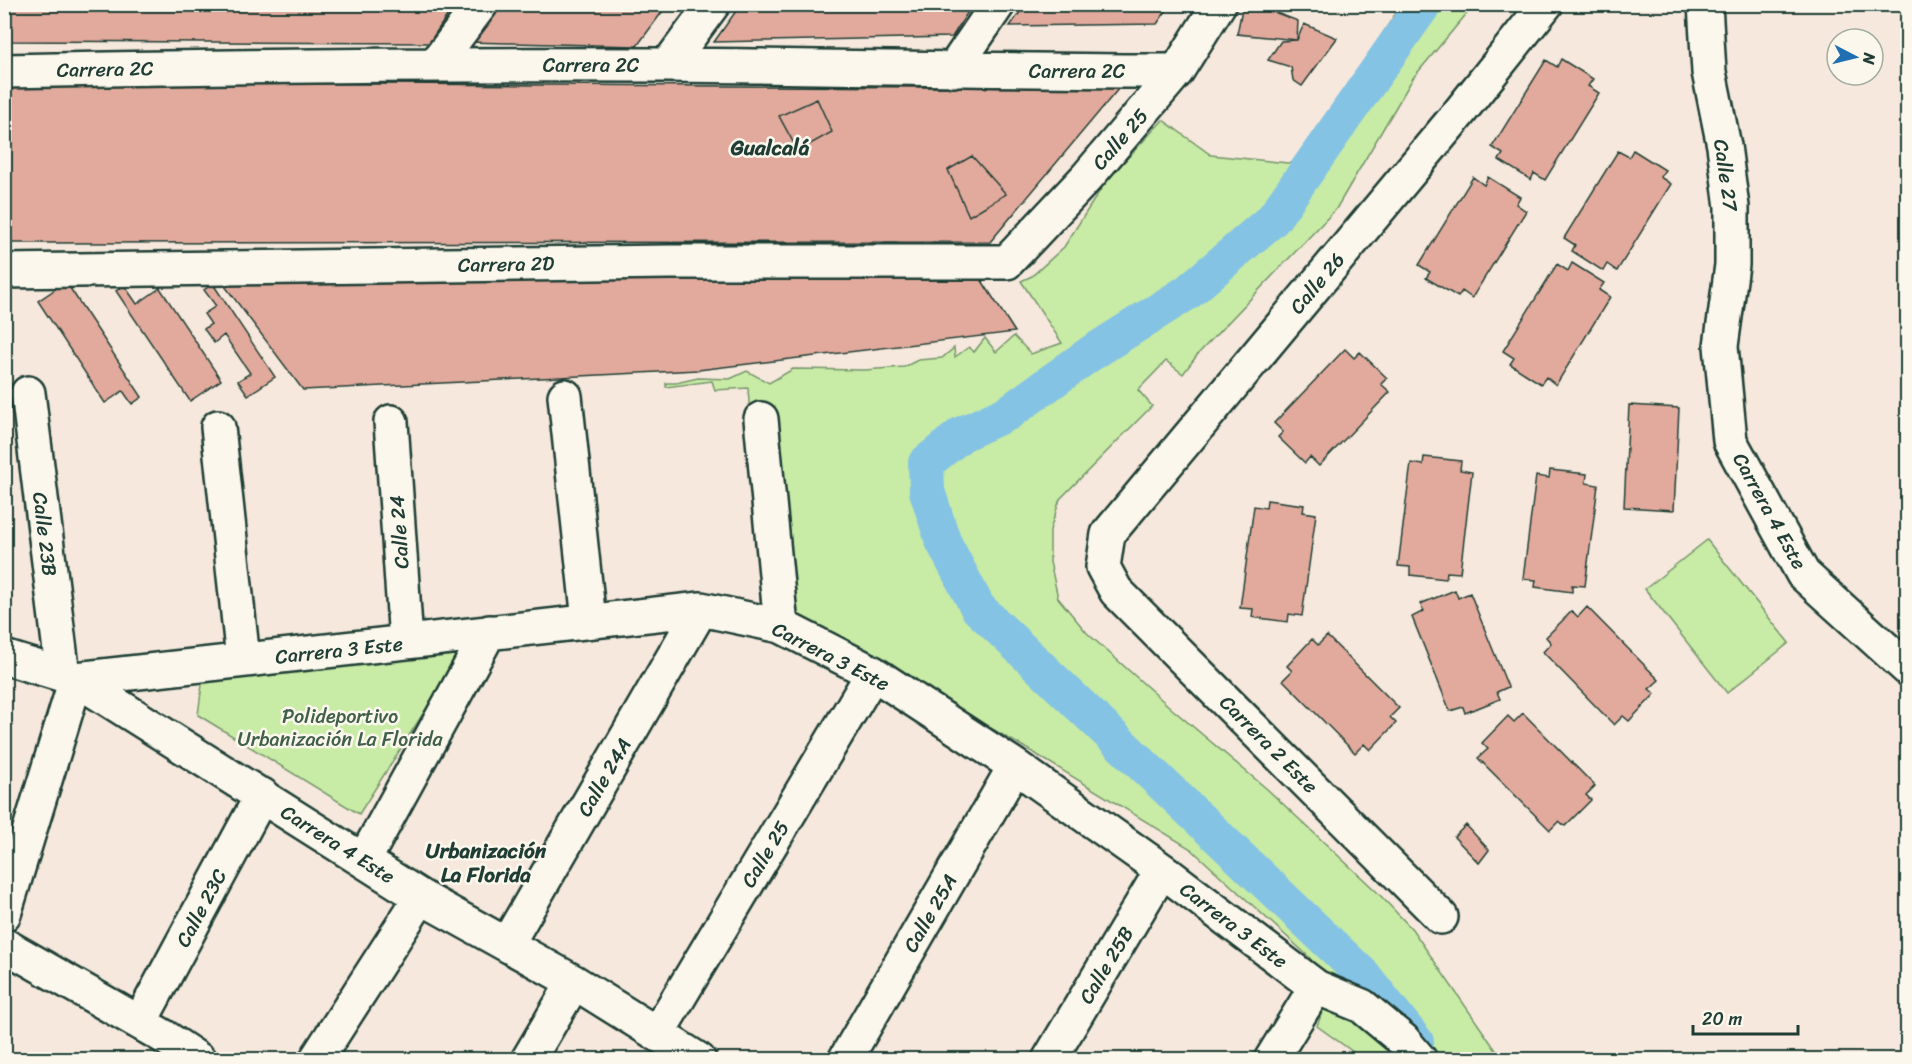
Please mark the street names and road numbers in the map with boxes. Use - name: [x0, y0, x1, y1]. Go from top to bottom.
- street label: Carrera 2C: [543, 48, 640, 83]
- street label: Carrera 2C: [56, 51, 154, 88]
- street label: Carrera 2C: [1029, 54, 1126, 89]
- street label: Calle 25: [1083, 100, 1158, 178]
- street label: Calle 27: [1703, 137, 1748, 215]
- street label: Calle 26: [1281, 244, 1354, 322]
- street label: Carrera 2D: [458, 246, 554, 283]
- street label: Carrera 4 Este: [1723, 446, 1816, 576]
- street label: Calle 23B: [22, 490, 67, 579]
- street label: Calle 24: [379, 494, 420, 570]
- street label: Carrera 3 Este: [766, 612, 896, 701]
- street label: Carrera 3 Este: [274, 626, 405, 675]
- street label: Carrera 2 Este: [1211, 686, 1327, 802]
- street label: Calle 24A: [568, 731, 641, 823]
- street label: Carrera 4 Este: [273, 795, 402, 894]
- street label: Calle 25: [732, 814, 799, 895]
- street label: Calle 23C: [166, 862, 237, 954]
- street label: Calle 25A: [894, 867, 967, 959]
- street label: Carrera 3 Este: [1172, 873, 1295, 978]
- street label: Calle 25B: [1069, 919, 1144, 1011]

